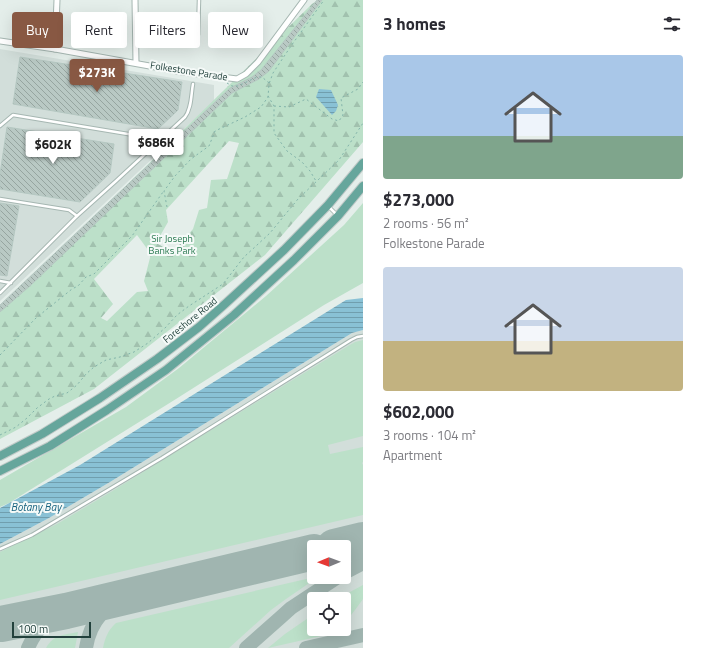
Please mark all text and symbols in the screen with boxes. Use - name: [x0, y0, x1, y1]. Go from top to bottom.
- text: 3 homes: [383, 11, 446, 37]
- chip: Buy: [12, 12, 63, 48]
- chip: Rent: [71, 12, 127, 48]
- chip: Filters: [135, 12, 200, 48]
- chip: New: [208, 12, 263, 48]
- icon: filters: [661, 13, 683, 35]
- street label: Folkestone Parade: [149, 57, 229, 85]
- pin: $273K: [69, 59, 125, 93]
- text: $273K: [79, 62, 115, 82]
- icon: home: [497, 81, 569, 153]
- pin: $686K: [128, 129, 184, 163]
- pin: $602K: [25, 131, 81, 165]
- text: $686K: [138, 132, 174, 152]
- text: $602K: [35, 134, 71, 154]
- text: $273,000: [383, 187, 454, 213]
- text: 2 rooms · 56 m²: [383, 213, 469, 233]
- park label: Sir Joseph Banks Park: [148, 231, 196, 258]
- text: Folkestone Parade: [383, 233, 485, 253]
- street label: Foreshore Road: [160, 293, 220, 347]
- icon: home: [497, 293, 569, 365]
- text: $602,000: [383, 399, 454, 425]
- text: 3 rooms · 104 m²: [383, 425, 476, 445]
- text: Apartment: [383, 445, 442, 465]
- water label: Botany Bay: [11, 499, 62, 515]
- north arrow: [307, 540, 351, 584]
- map controls: [307, 540, 351, 636]
- button: locate: [307, 592, 351, 636]
- scale bar: [12, 620, 91, 639]
- text: 100 m: [18, 621, 48, 637]

